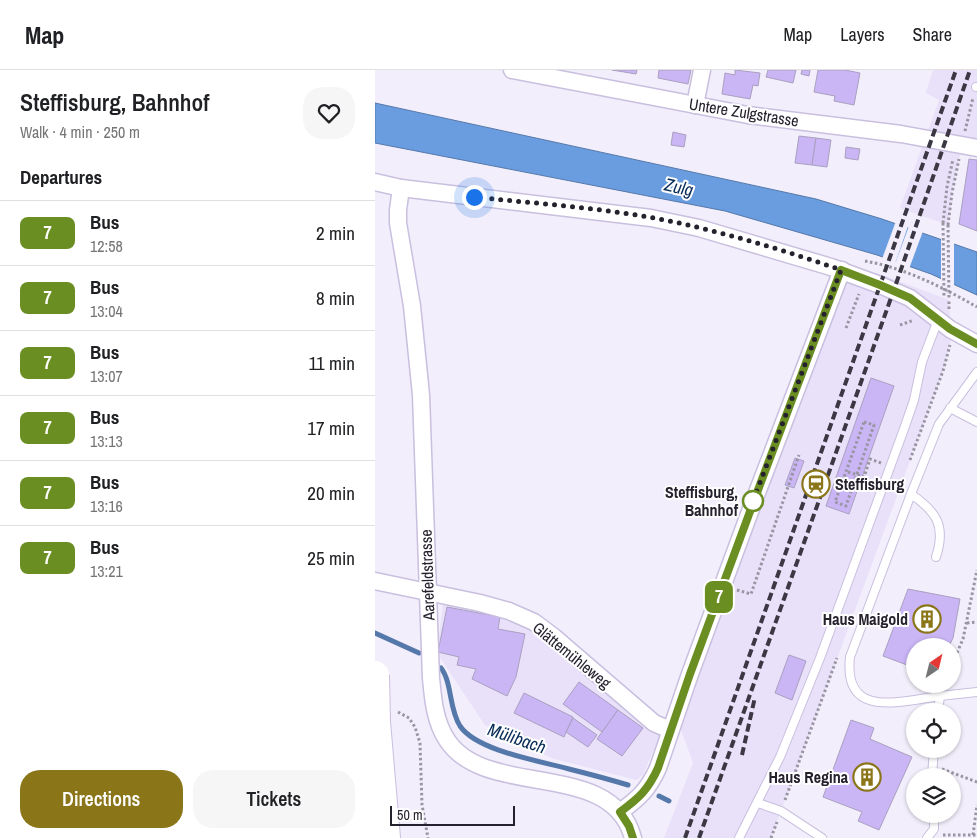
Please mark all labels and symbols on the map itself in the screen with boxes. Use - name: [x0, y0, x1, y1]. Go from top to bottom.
- street label: Untere Zulgstrasse: [688, 92, 800, 132]
- water label: Zulg: [661, 171, 696, 202]
- your location: [462, 185, 487, 210]
- station icon: Steffisburg: [801, 469, 831, 499]
- place label: Steffisburg: [835, 473, 904, 495]
- place label: Steffisburg, Bahnhof: [665, 481, 739, 521]
- marker: Steffisburg, Bahnhof: [742, 490, 764, 512]
- street label: Aarefeldstrasse: [414, 529, 440, 622]
- line badge: 7: [703, 581, 735, 613]
- building icon: Haus Maigold: [912, 604, 942, 634]
- place label: Haus Maigold: [823, 608, 908, 630]
- street label: Glättemühleweg: [528, 617, 616, 694]
- north arrow: [906, 638, 961, 692]
- water label: Mülibach: [485, 716, 549, 760]
- building icon: Haus Regina: [852, 762, 882, 792]
- place label: Haus Regina: [769, 766, 849, 788]
- scale bar: [390, 803, 515, 826]

